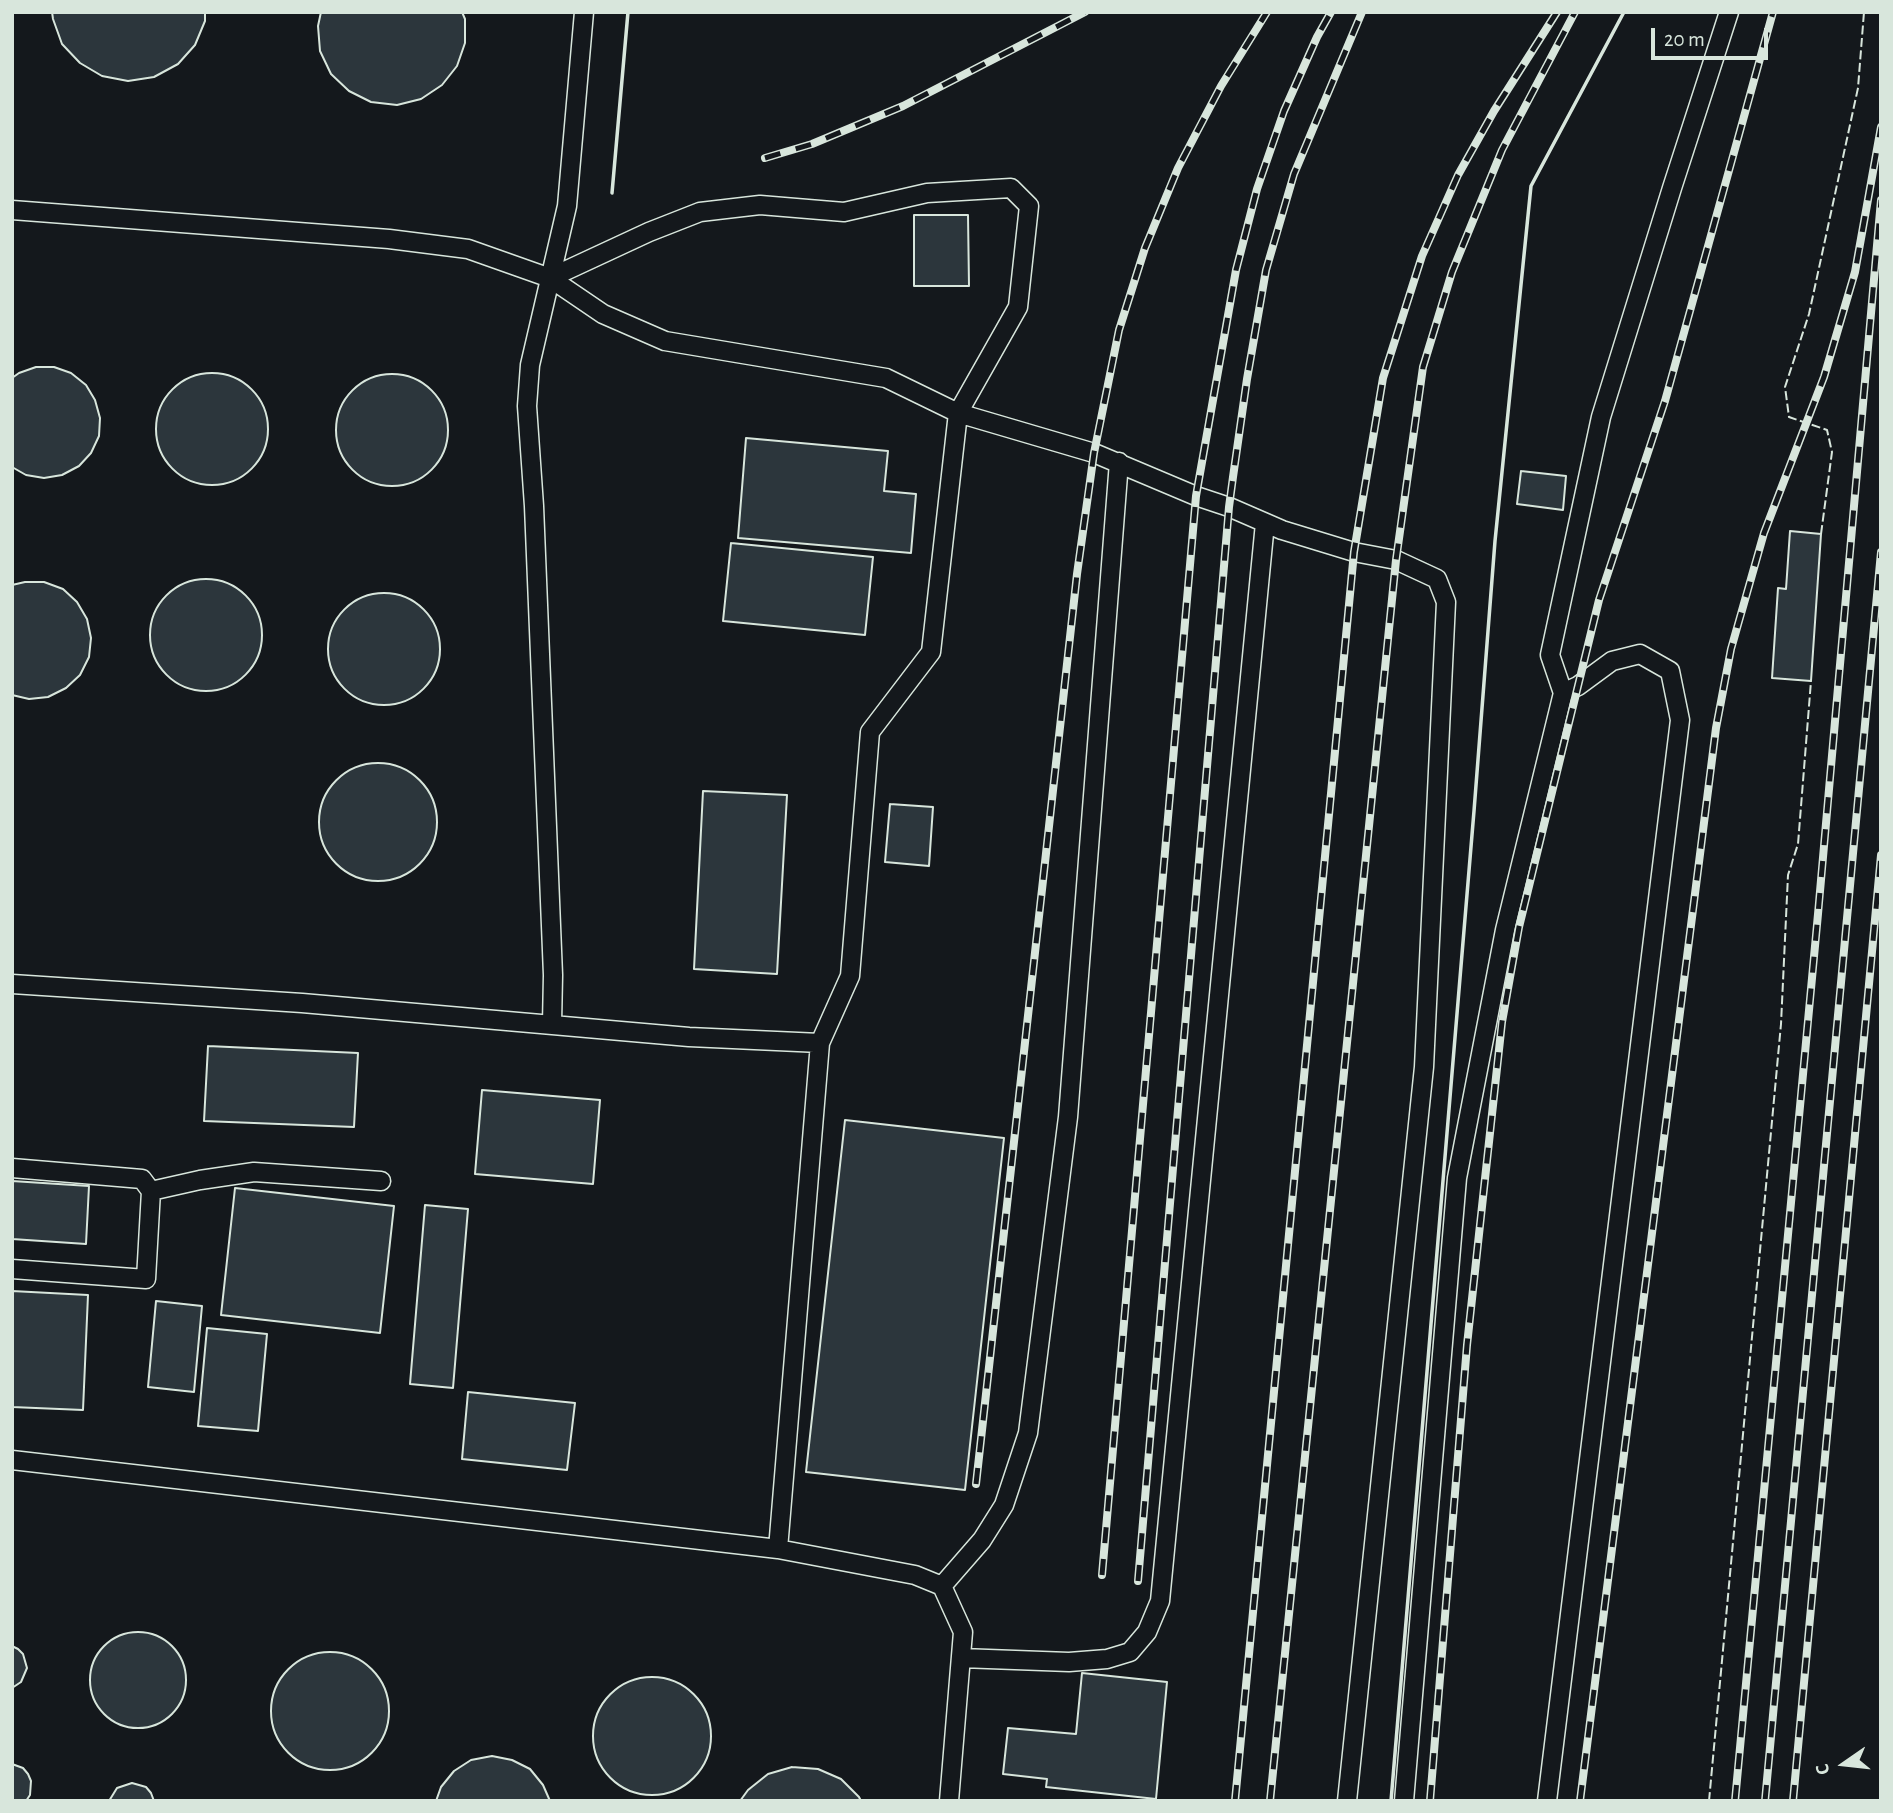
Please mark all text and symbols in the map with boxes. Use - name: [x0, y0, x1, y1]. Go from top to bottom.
- scale bar: [1655, 14, 1772, 58]
- text: 20 m: [1664, 29, 1705, 50]
- north arrow: [1809, 1729, 1879, 1799]
- text: С: [1813, 1762, 1834, 1777]

